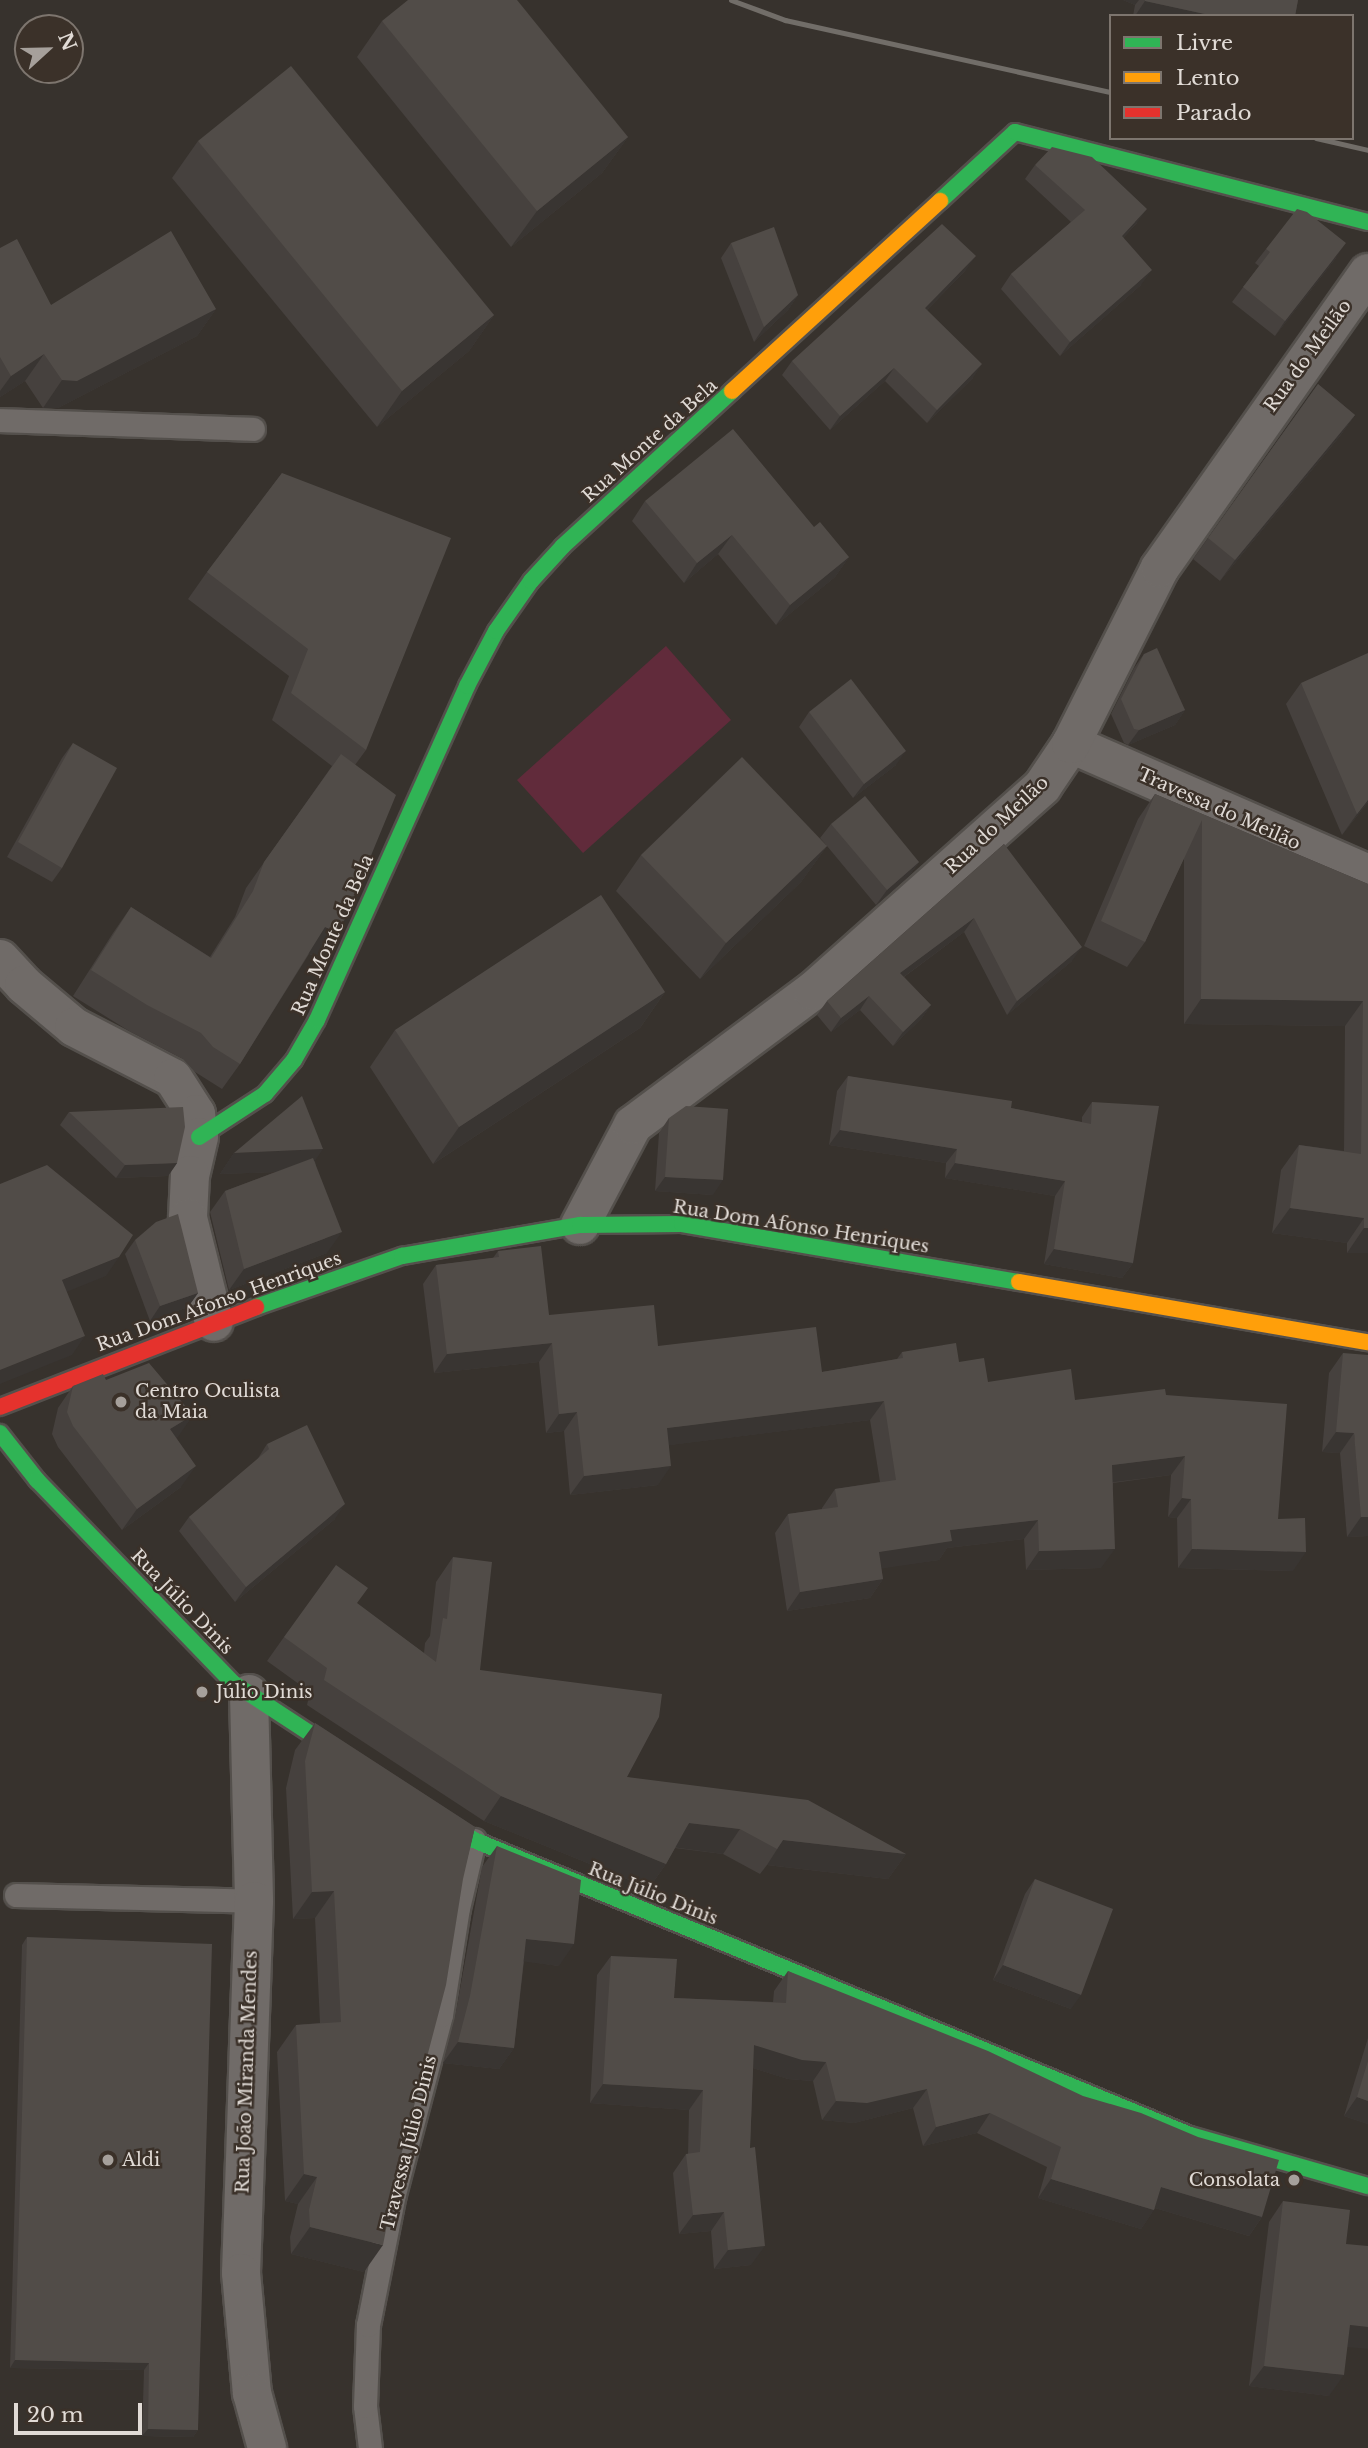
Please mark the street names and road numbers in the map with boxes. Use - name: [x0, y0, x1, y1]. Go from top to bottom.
- street label: Rua do Meilão: [1260, 296, 1356, 416]
- street label: Rua Monte da Bela: [578, 375, 722, 507]
- street label: Travessa do Meilão: [1134, 763, 1304, 855]
- street label: Rua do Meilão: [941, 772, 1053, 878]
- street label: Rua Monte da Bela: [288, 851, 378, 1019]
- street label: Rua Dom Afonso Henriques: [671, 1196, 931, 1258]
- street label: Rua Dom Afonso Henriques: [93, 1247, 345, 1357]
- street label: Rua Júlio Dinis: [126, 1545, 238, 1659]
- street label: Rua Júlio Dinis: [585, 1858, 721, 1930]
- street label: Rua João Miranda Mendes: [232, 1950, 262, 2194]
- street label: Travessa Júlio Dinis: [377, 2053, 441, 2233]

